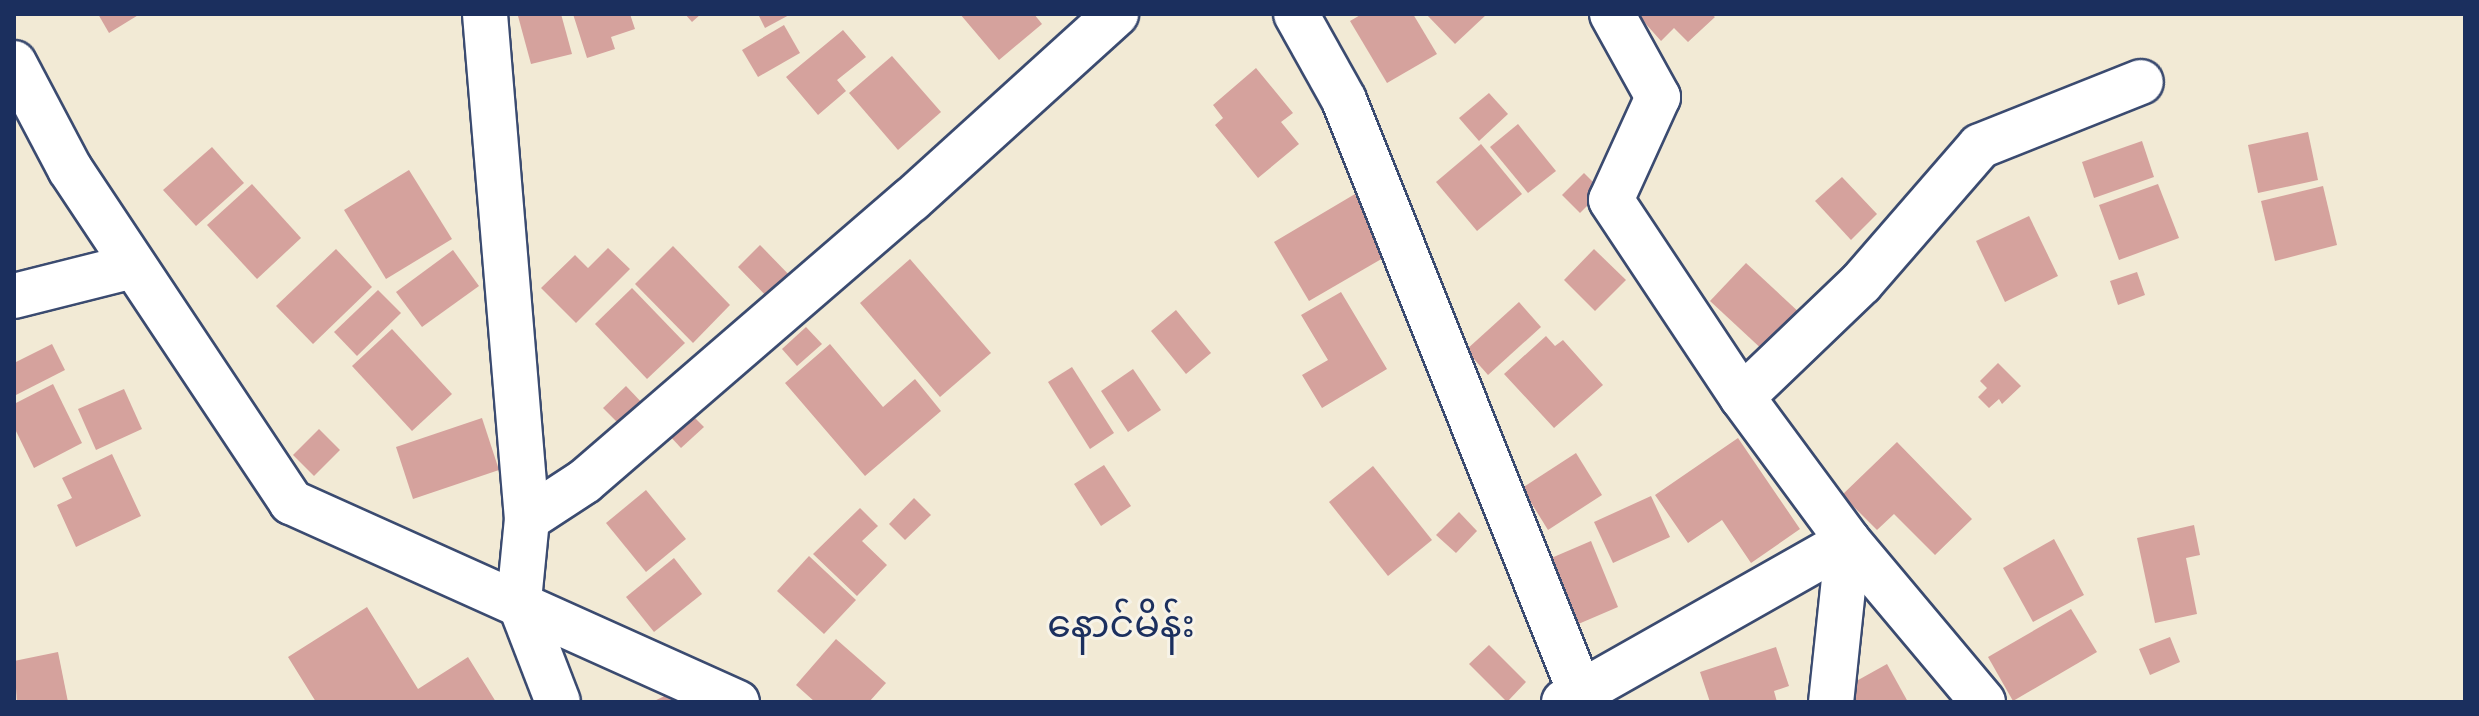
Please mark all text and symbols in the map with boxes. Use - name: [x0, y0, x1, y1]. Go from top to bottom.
- district label: နောင်မိန်း: [1047, 603, 1195, 649]

